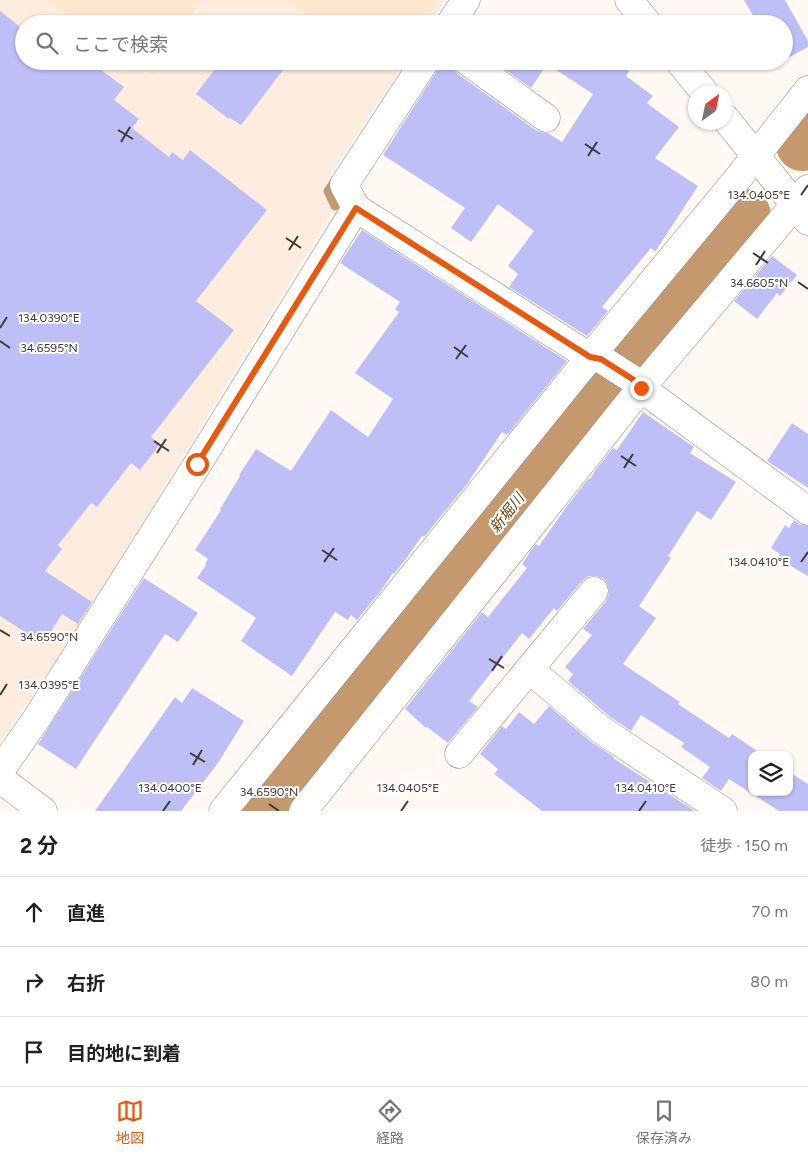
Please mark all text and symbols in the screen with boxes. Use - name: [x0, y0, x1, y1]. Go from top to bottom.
- search box: [15, 15, 793, 70]
- icon: search: [33, 29, 61, 57]
- text: ここで検索: [73, 33, 168, 56]
- north arrow: [688, 85, 733, 130]
- text: 134.0405°E: [728, 188, 790, 202]
- text: 34.6605°N: [730, 276, 788, 290]
- text: 134.0390°E: [18, 311, 80, 325]
- text: 34.6595°N: [20, 341, 78, 355]
- route end: [630, 377, 653, 400]
- route start: [186, 453, 209, 476]
- water label: 新堀川: [486, 488, 529, 536]
- text: 134.0410°E: [729, 555, 789, 569]
- text: 34.6590°N: [20, 630, 78, 644]
- text: 134.0395°E: [19, 678, 79, 692]
- map controls: [748, 751, 793, 796]
- button: layers: [748, 751, 793, 796]
- text: 134.0400°E: [138, 781, 202, 795]
- text: 134.0405°E: [377, 781, 439, 795]
- text: 134.0410°E: [616, 781, 676, 795]
- text: 34.6590°N: [240, 785, 298, 799]
- text: 2 分: [20, 833, 58, 858]
- text: 徒歩 · 150 m: [700, 836, 788, 855]
- icon: ahead: [20, 898, 48, 926]
- text: 直進: [67, 902, 105, 925]
- text: 70 m: [752, 902, 788, 921]
- icon: right: [20, 968, 48, 996]
- text: 右折: [67, 972, 105, 995]
- text: 80 m: [750, 972, 788, 991]
- icon: arrive: [20, 1038, 48, 1066]
- text: 目的地に到着: [67, 1042, 181, 1065]
- tab: 地図: [116, 1097, 144, 1147]
- tab: 経路: [376, 1097, 404, 1147]
- tab: 保存済み: [636, 1097, 692, 1147]

